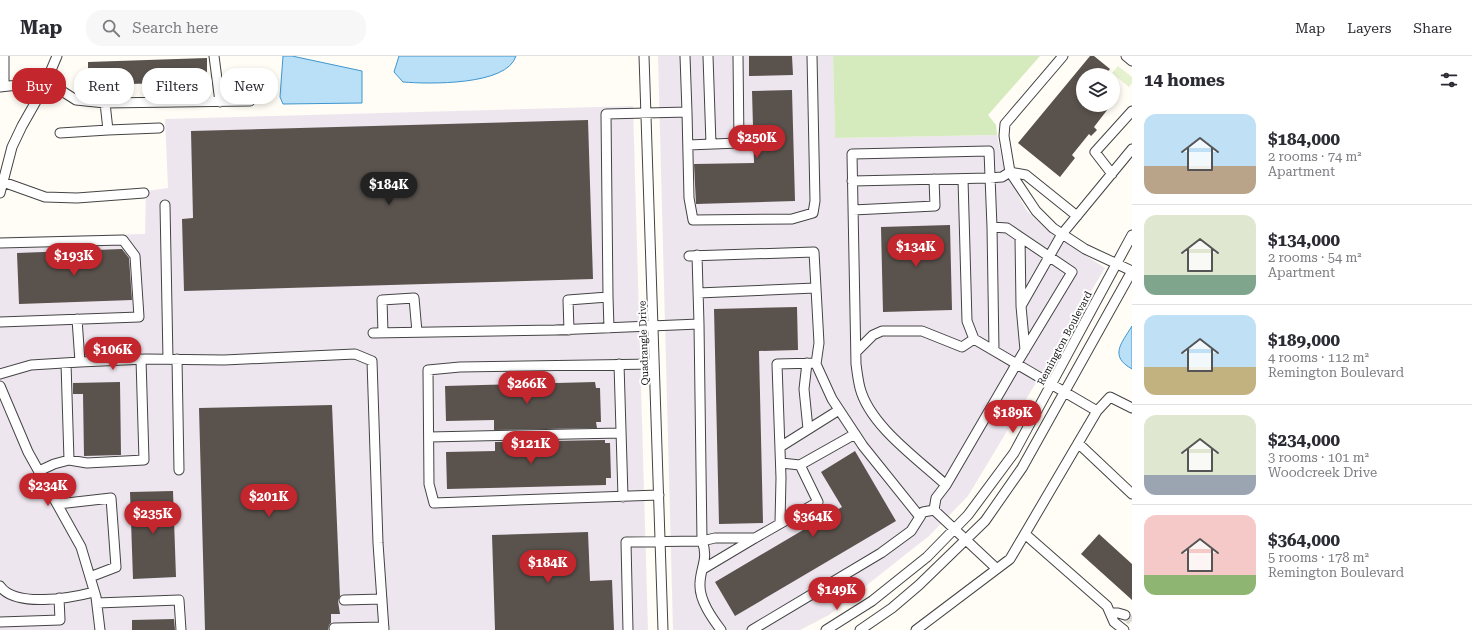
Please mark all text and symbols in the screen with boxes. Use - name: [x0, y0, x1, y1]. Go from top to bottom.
- search box: [86, 10, 366, 46]
- text: Map: [20, 16, 62, 39]
- icon: search: [100, 17, 122, 39]
- text: Search here: [132, 19, 218, 37]
- text: Map: [1295, 20, 1325, 36]
- text: Layers: [1347, 20, 1391, 36]
- text: Share: [1413, 20, 1452, 36]
- chip: Buy: [12, 68, 66, 104]
- chip: Rent: [74, 68, 134, 104]
- chip: Filters: [142, 68, 212, 104]
- chip: New: [220, 68, 278, 104]
- map controls: [1076, 68, 1120, 112]
- button: layers: [1076, 68, 1120, 112]
- icon: filters: [1438, 69, 1460, 91]
- text: 14 homes: [1144, 70, 1225, 90]
- pin: $250K: [729, 125, 785, 159]
- text: $184,000: [1268, 129, 1340, 149]
- text: $250K: [737, 130, 777, 145]
- icon: home: [1176, 130, 1224, 178]
- text: 2 rooms · 74 m²: [1268, 149, 1362, 164]
- text: Apartment: [1268, 164, 1335, 179]
- pin: $184K: [361, 172, 417, 206]
- text: $184K: [369, 177, 409, 192]
- text: $134,000: [1268, 230, 1340, 250]
- icon: home: [1176, 231, 1224, 279]
- pin: $134K: [888, 234, 944, 268]
- text: $134K: [896, 239, 936, 254]
- pin: $193K: [46, 243, 102, 277]
- text: $193K: [54, 248, 94, 263]
- text: 2 rooms · 54 m²: [1268, 250, 1362, 265]
- text: Apartment: [1268, 265, 1335, 280]
- street label: Remington Boulevard: [1035, 289, 1094, 387]
- street label: Quadrangle Drive: [637, 300, 650, 386]
- text: $189,000: [1268, 330, 1340, 350]
- icon: home: [1176, 331, 1224, 379]
- pin: $106K: [85, 337, 141, 371]
- text: $106K: [93, 342, 133, 357]
- text: 4 rooms · 112 m²: [1268, 350, 1369, 365]
- text: Remington Boulevard: [1268, 365, 1404, 380]
- pin: $266K: [499, 371, 555, 405]
- text: $266K: [507, 376, 547, 391]
- pin: $189K: [985, 400, 1041, 434]
- text: $189K: [993, 405, 1033, 420]
- text: $234,000: [1268, 430, 1340, 450]
- pin: $121K: [503, 431, 559, 465]
- icon: home: [1176, 431, 1224, 479]
- text: $121K: [511, 436, 551, 451]
- text: 3 rooms · 101 m²: [1268, 450, 1369, 465]
- text: Woodcreek Drive: [1268, 465, 1377, 480]
- pin: $234K: [20, 473, 76, 507]
- text: $234K: [28, 478, 68, 493]
- pin: $201K: [241, 484, 297, 518]
- text: $201K: [249, 489, 289, 504]
- pin: $235K: [125, 501, 181, 535]
- pin: $364K: [785, 504, 841, 538]
- text: $235K: [133, 506, 173, 521]
- text: $364K: [793, 509, 833, 524]
- text: $364,000: [1268, 530, 1340, 550]
- icon: home: [1176, 531, 1224, 579]
- pin: $184K: [520, 550, 576, 584]
- text: 5 rooms · 178 m²: [1268, 550, 1369, 565]
- text: $184K: [528, 555, 568, 570]
- text: Remington Boulevard: [1268, 565, 1404, 580]
- pin: $149K: [809, 577, 865, 611]
- text: $149K: [817, 582, 857, 597]

